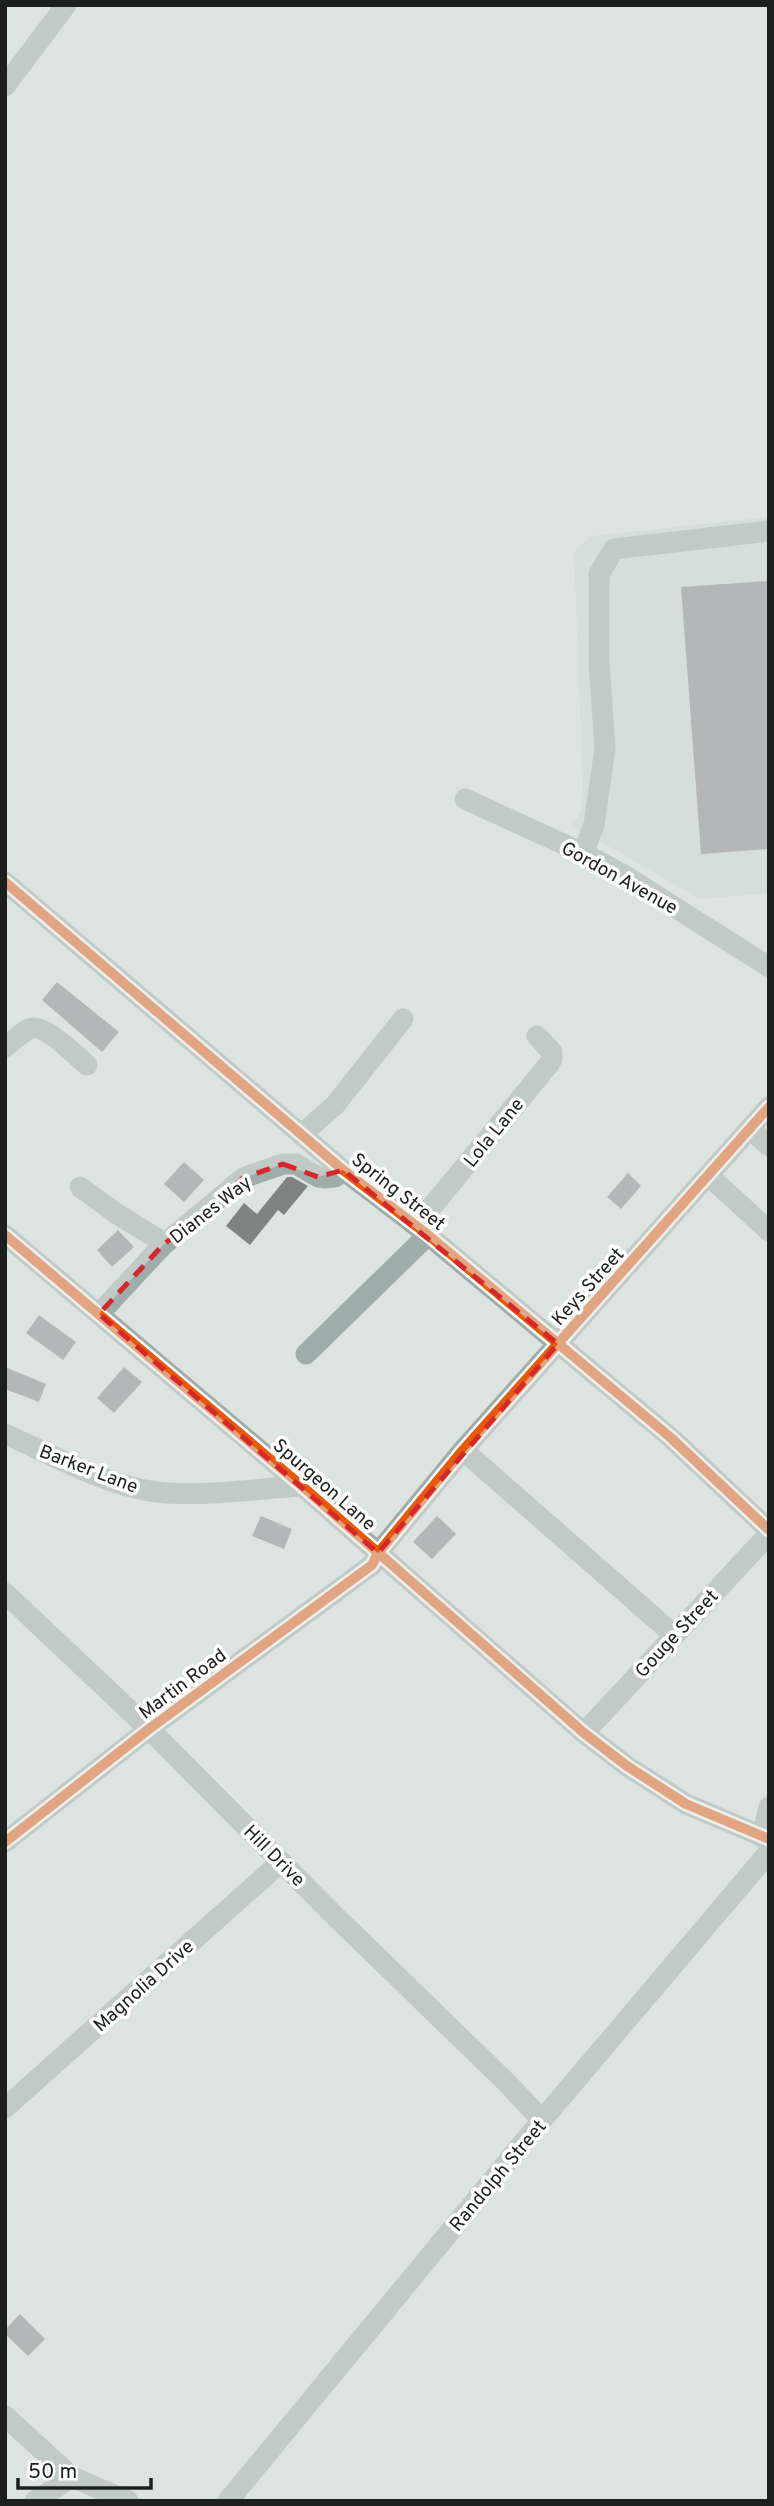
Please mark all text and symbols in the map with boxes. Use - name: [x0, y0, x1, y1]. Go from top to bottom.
- street label: Gordon Avenue: [557, 837, 682, 921]
- street label: Lola Lane: [459, 1094, 530, 1173]
- street label: Spring Street: [346, 1148, 450, 1237]
- street label: Dianes Way: [165, 1171, 257, 1250]
- street label: Keys Street: [547, 1243, 630, 1332]
- street label: Spurgeon Lane: [267, 1434, 380, 1537]
- street label: Barker Lane: [35, 1440, 141, 1500]
- street label: Gouge Street: [631, 1585, 724, 1683]
- street label: Martin Road: [135, 1644, 232, 1725]
- street label: Hill Drive: [238, 1821, 309, 1892]
- street label: Magnolia Drive: [89, 1935, 199, 2038]
- street label: Randolph Street: [445, 2116, 552, 2237]
- scale bar: [18, 2446, 150, 2490]
- text: 50 m: [28, 2459, 77, 2486]

